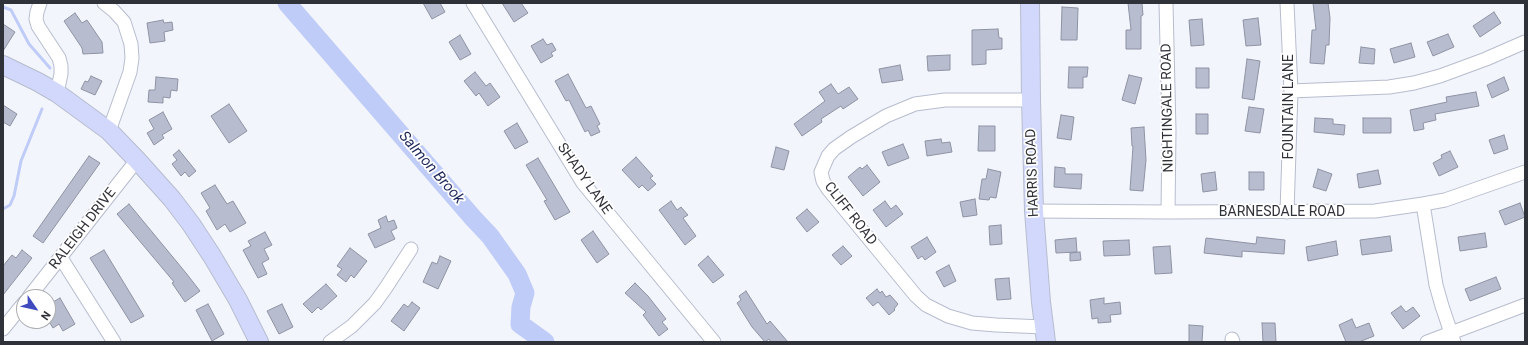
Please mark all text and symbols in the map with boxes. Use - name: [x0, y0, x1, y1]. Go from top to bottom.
- street label: NIGHTINGALE ROAD: [1158, 43, 1178, 173]
- street label: FOUNTAIN LANE: [1281, 54, 1297, 160]
- water label: Salmon Brook: [394, 128, 468, 208]
- street label: HARRIS ROAD: [1023, 128, 1043, 218]
- street label: SHADY LANE: [553, 140, 615, 218]
- street label: CLIFF ROAD: [820, 179, 880, 249]
- street label: RALEIGH DRIVE: [46, 185, 120, 273]
- street label: BARNESDALE ROAD: [1219, 204, 1345, 220]
- north arrow: [16, 289, 56, 329]
- text: N: [38, 309, 53, 322]

